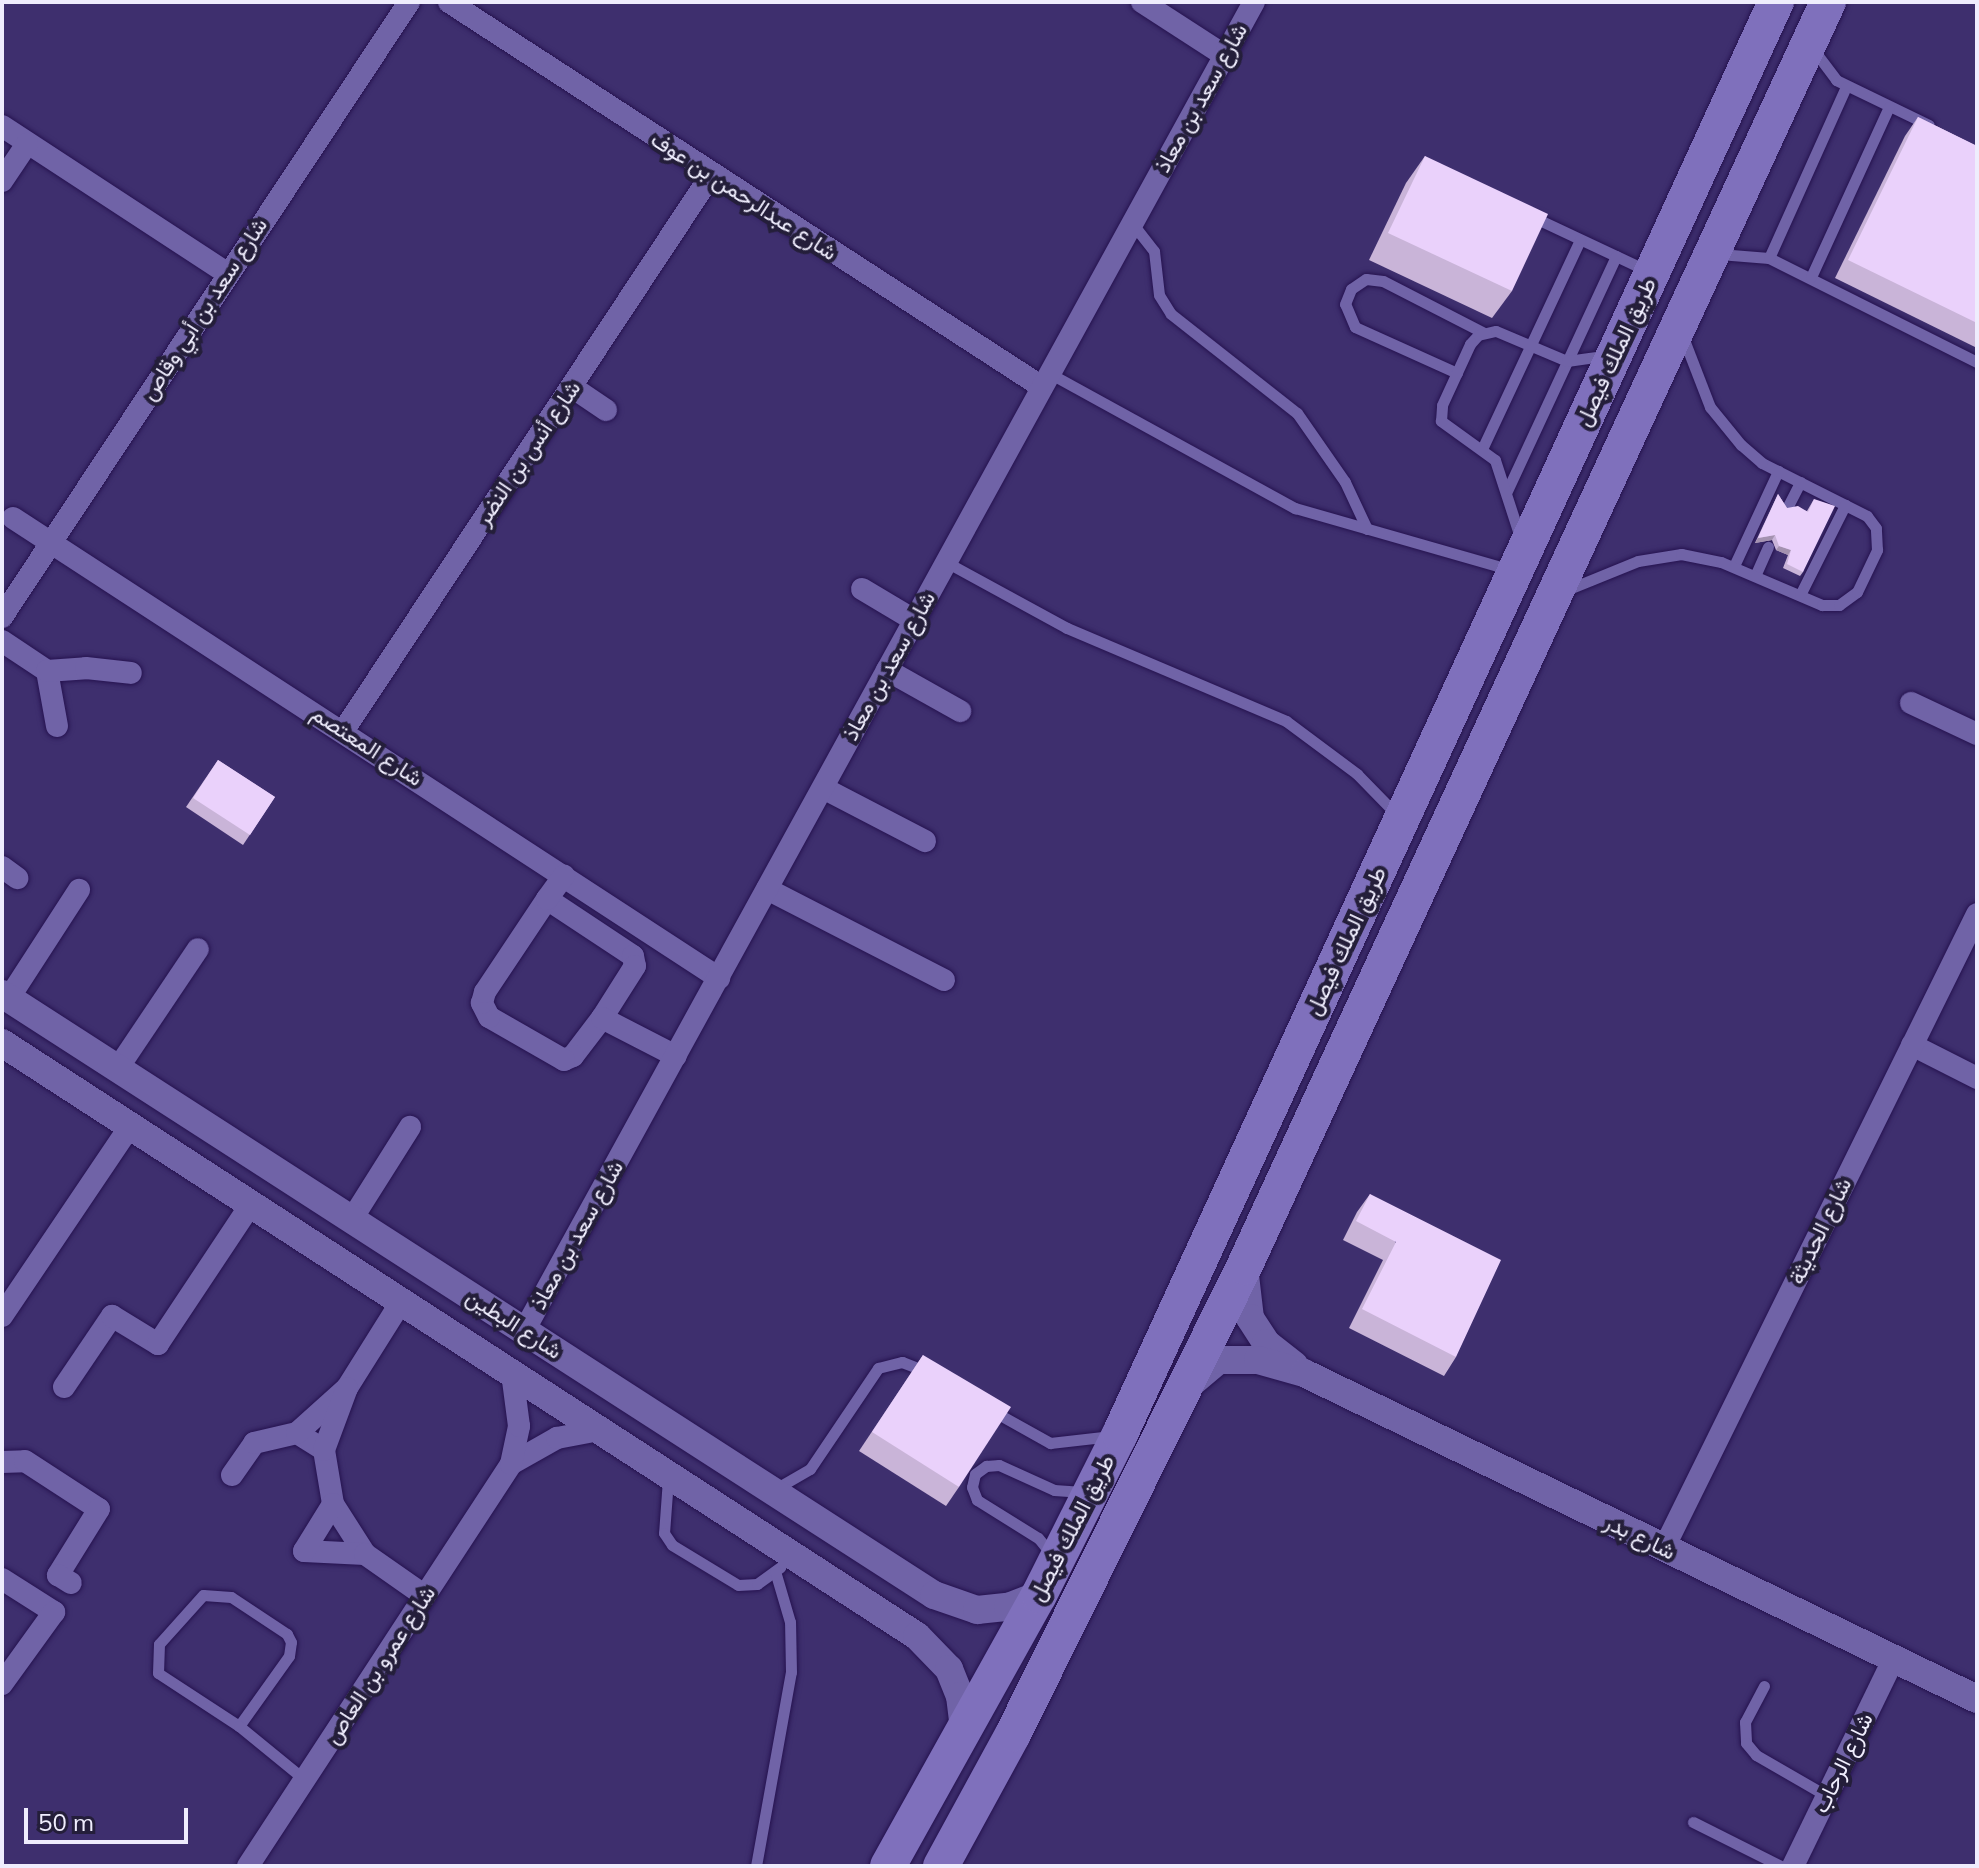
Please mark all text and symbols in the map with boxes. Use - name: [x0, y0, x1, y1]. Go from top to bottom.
- street label: شارع سعد بن معاذ: [1149, 19, 1253, 177]
- street label: شارع عبدالرحمن بن عوف: [646, 126, 842, 266]
- street label: شارع سعد بن أبي وقاص: [135, 213, 273, 405]
- street label: طريق الملك فيصل: [1570, 274, 1662, 430]
- street label: شارع أنس بن النضر: [470, 376, 586, 530]
- street label: شارع سعد بن معاذ: [837, 587, 941, 745]
- street label: شارع المعتصم: [306, 700, 428, 792]
- street label: طريق الملك فيصل: [1300, 863, 1392, 1019]
- street label: شارع سعد بن معاذ: [525, 1156, 629, 1314]
- street label: شارع الحديثة: [1783, 1174, 1857, 1288]
- street label: شارع البطين: [461, 1283, 567, 1365]
- street label: طريق الملك فيصل: [1024, 1450, 1120, 1606]
- street label: شارع بدر: [1600, 1509, 1680, 1565]
- street label: شارع عمرو بن العاص: [319, 1581, 441, 1749]
- street label: شارع الرحاب: [1807, 1709, 1879, 1817]
- scale bar: [28, 1792, 192, 1842]
- text: 50 m: [38, 1807, 94, 1837]

